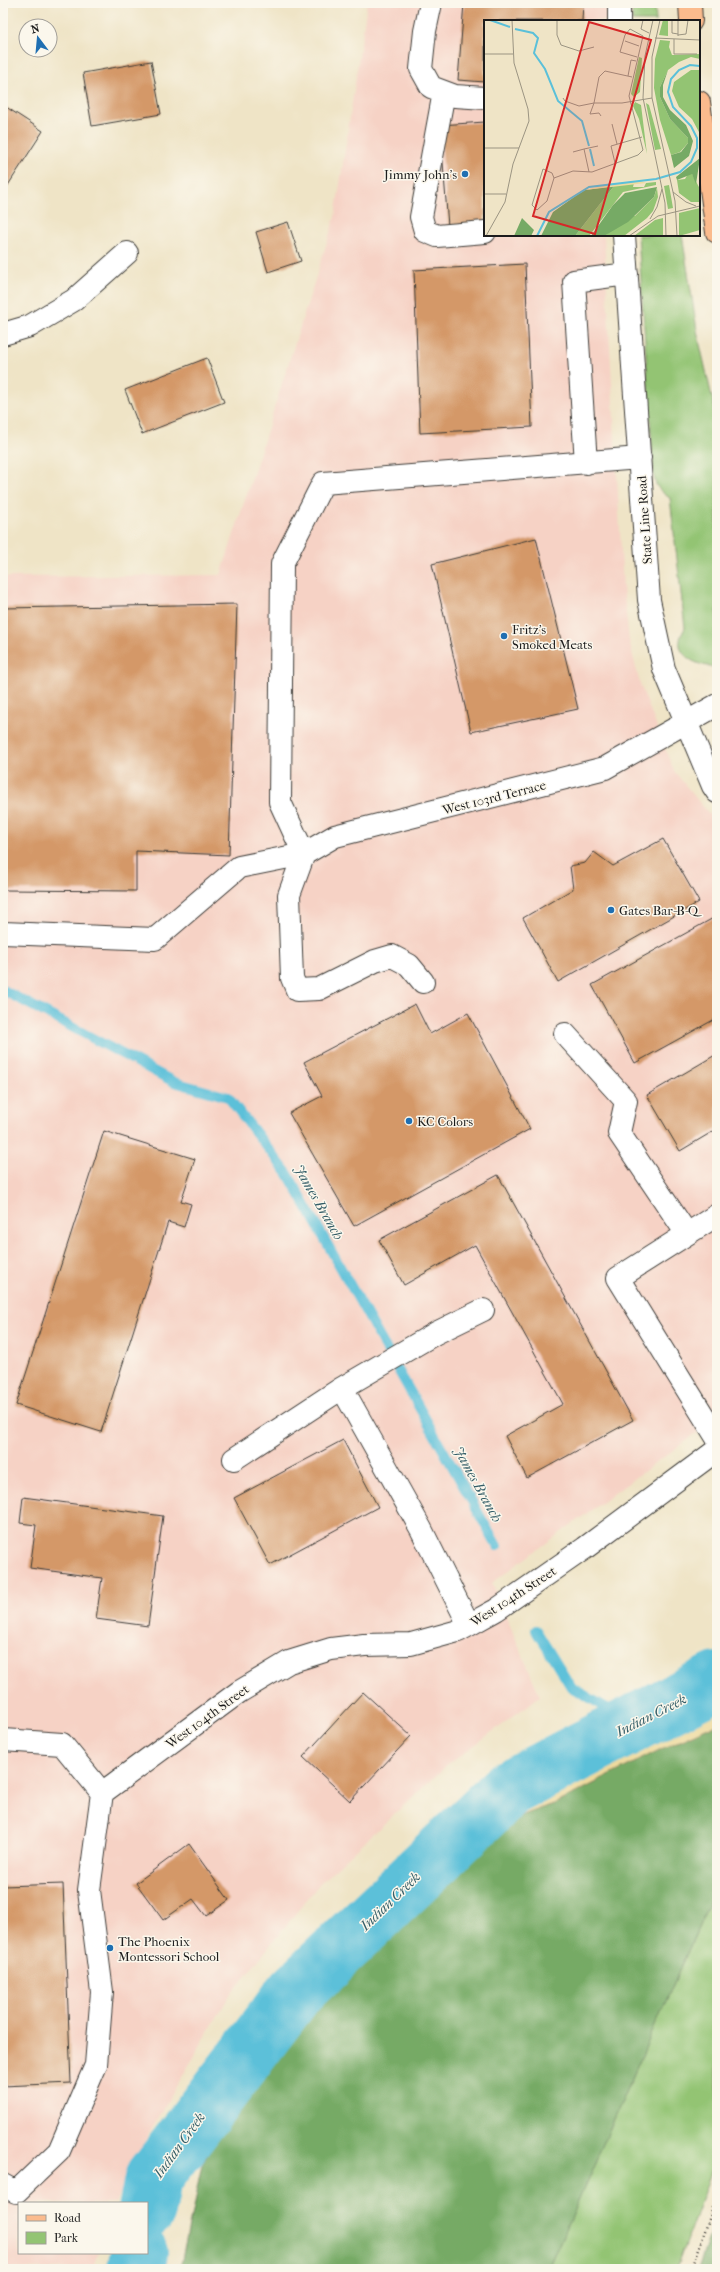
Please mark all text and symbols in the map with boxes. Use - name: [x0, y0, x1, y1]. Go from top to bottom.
- north arrow: [18, 18, 58, 58]
- inset map: [484, 20, 700, 236]
- text: N: [30, 21, 42, 36]
- place label: Jimmy John's: [383, 167, 457, 182]
- marker: Jimmy John's: [460, 169, 470, 179]
- street label: State Line Road: [634, 474, 655, 565]
- place label: Fritz's Smoked Meats: [512, 622, 593, 652]
- marker: Fritz's Smoked Meats: [499, 631, 509, 641]
- street label: West 103rd Terrace: [440, 777, 548, 818]
- place label: Gates Bar-B-Q: [619, 903, 702, 918]
- marker: Gates Bar-B-Q: [606, 905, 616, 915]
- place label: KC Colors: [417, 1114, 473, 1129]
- marker: KC Colors: [404, 1116, 414, 1126]
- water label: James Branch: [290, 1162, 347, 1243]
- water label: James Branch: [450, 1443, 505, 1525]
- street label: West 104th Street: [467, 1563, 559, 1630]
- street label: West 104th Street: [162, 1681, 252, 1752]
- water label: Indian Creek: [612, 1690, 689, 1741]
- water label: Indian Creek: [356, 1869, 424, 1935]
- place label: The Phoenix Montessori School: [118, 1934, 220, 1964]
- marker: The Phoenix Montessori School: [105, 1943, 115, 1953]
- water label: Indian Creek: [149, 2109, 209, 2182]
- legend: [18, 2202, 148, 2254]
- text: Road: [54, 2211, 81, 2225]
- text: Park: [54, 2231, 79, 2245]

